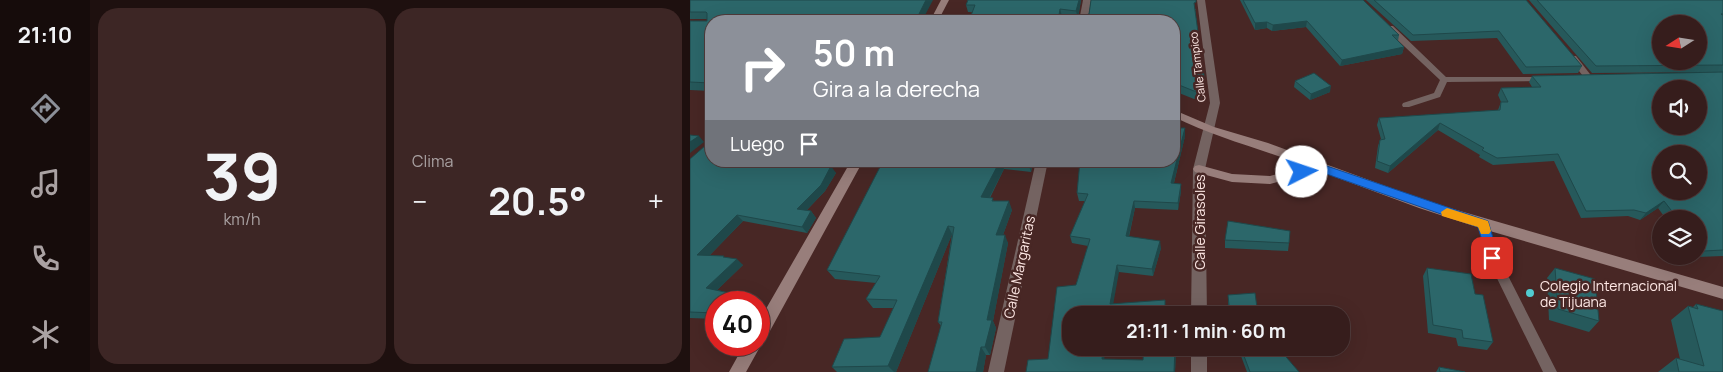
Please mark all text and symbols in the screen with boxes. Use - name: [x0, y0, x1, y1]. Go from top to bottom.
- north arrow: [1652, 15, 1708, 70]
- map controls: [1652, 15, 1707, 265]
- text: 21:10: [18, 20, 72, 50]
- text: 50 m: [813, 29, 895, 77]
- street label: Calle Tampico: [1185, 31, 1209, 103]
- icon: right: [730, 35, 795, 100]
- text: Gira a la derecha: [813, 74, 980, 104]
- button: sound: [1652, 80, 1707, 135]
- icon: directions: [28, 91, 63, 126]
- icon: arrive: [795, 130, 823, 158]
- text: 39: [203, 131, 281, 220]
- text: Luego: [730, 131, 785, 157]
- position arrow: [1275, 145, 1327, 197]
- button: search: [1652, 145, 1707, 200]
- text: Clima: [412, 150, 453, 172]
- icon: music: [28, 166, 63, 201]
- text: 20.5°: [488, 174, 587, 226]
- street label: Calle Girasoles: [1190, 174, 1209, 270]
- text: −: [412, 182, 427, 220]
- text: +: [648, 182, 664, 220]
- text: km/h: [223, 208, 261, 230]
- button: layers: [1652, 210, 1707, 265]
- street label: Calle Margaritas: [999, 214, 1039, 320]
- pin: [1471, 237, 1513, 279]
- icon: phone: [28, 241, 63, 276]
- icon: arrive: [1478, 244, 1506, 272]
- place label: Colegio Internacional de Tijuana: [1540, 276, 1677, 311]
- marker: Colegio Internacional de Tijuana: [1524, 287, 1536, 299]
- speed limit sign: 40: [705, 291, 770, 356]
- icon: climate: [28, 317, 63, 352]
- text: 21:11 · 1 min · 60 m: [1126, 318, 1286, 344]

